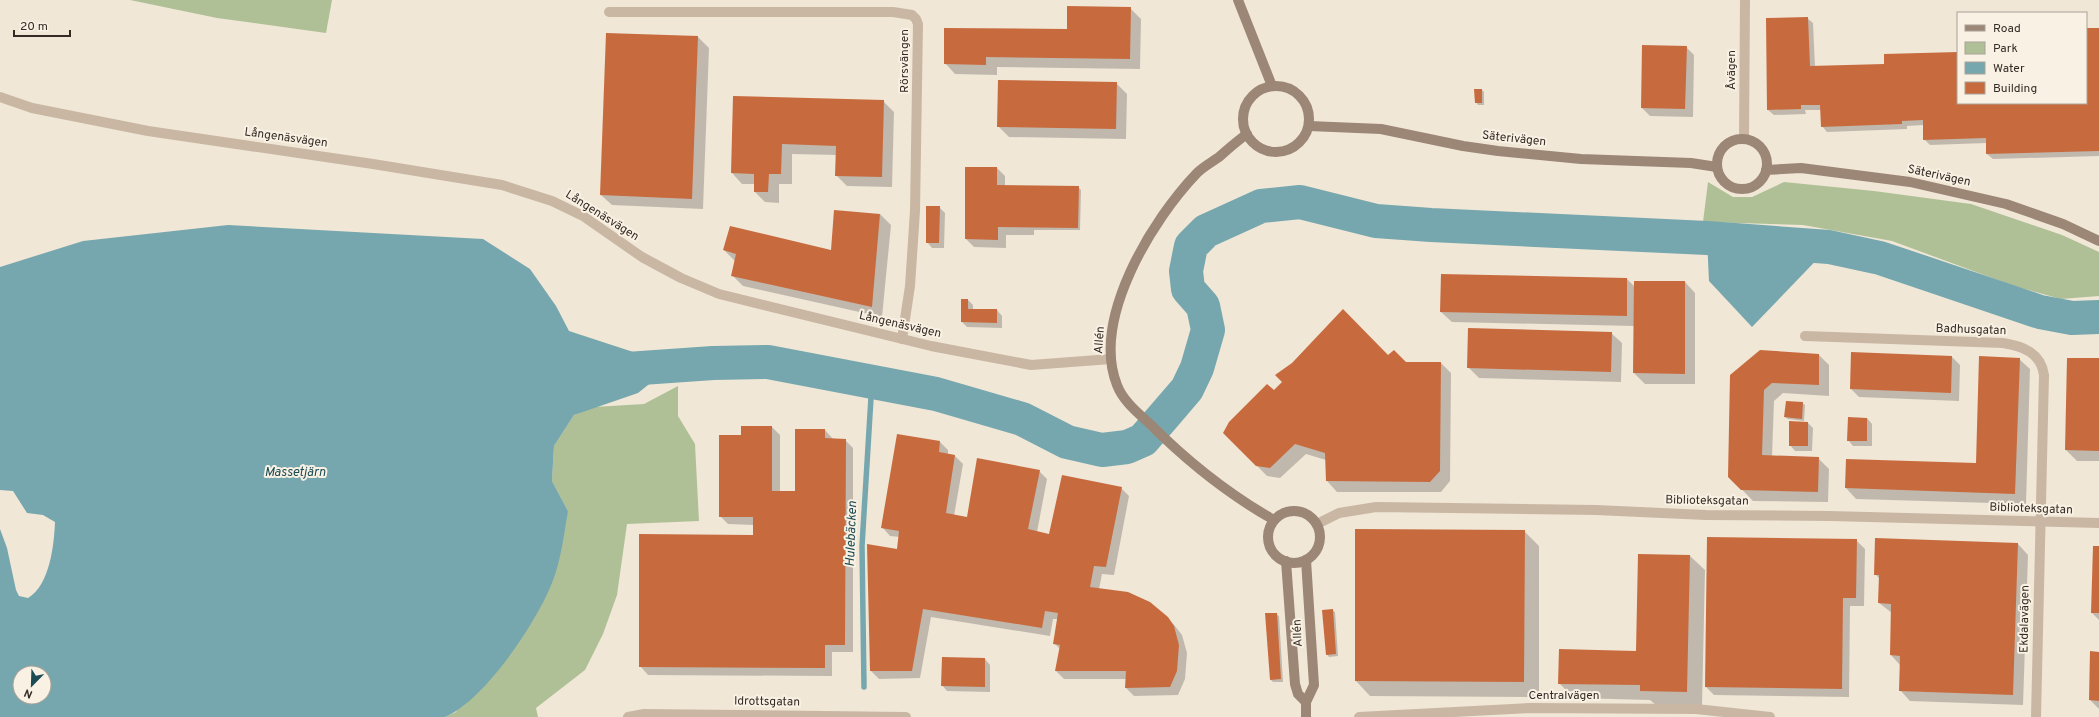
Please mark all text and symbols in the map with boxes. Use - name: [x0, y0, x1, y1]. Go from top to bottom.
- scale bar: [14, 12, 70, 38]
- legend: [1957, 12, 2087, 104]
- text: 20 m: [20, 19, 48, 35]
- text: Road: [1993, 21, 2021, 37]
- street label: Rörsvängen: [897, 29, 913, 93]
- text: Park: [1993, 41, 2018, 57]
- street label: Åvägen: [1724, 50, 1740, 90]
- text: Water: [1993, 61, 2025, 77]
- text: Building: [1993, 81, 2037, 97]
- street label: Långenäsvägen: [243, 124, 329, 152]
- street label: Säterivägen: [1481, 128, 1547, 150]
- street label: Säterivägen: [1906, 161, 1972, 191]
- street label: Långenäsvägen: [562, 187, 642, 245]
- street label: Långenäsvägen: [857, 308, 943, 342]
- street label: Badhusgatan: [1935, 321, 2007, 339]
- street label: Allén: [1091, 326, 1109, 354]
- water label: Massetjärn: [264, 465, 326, 481]
- street label: Biblioteksgatan: [1665, 492, 1749, 510]
- street label: Biblioteksgatan: [1989, 500, 2073, 518]
- water label: Hulebäcken: [843, 501, 861, 567]
- street label: Ekdalavägen: [2016, 585, 2034, 653]
- street label: Allén: [1289, 619, 1307, 647]
- north arrow: [12, 665, 52, 705]
- text: N: [22, 685, 35, 701]
- street label: Centralvägen: [1528, 688, 1600, 704]
- street label: Idrottsgatan: [734, 693, 800, 711]

